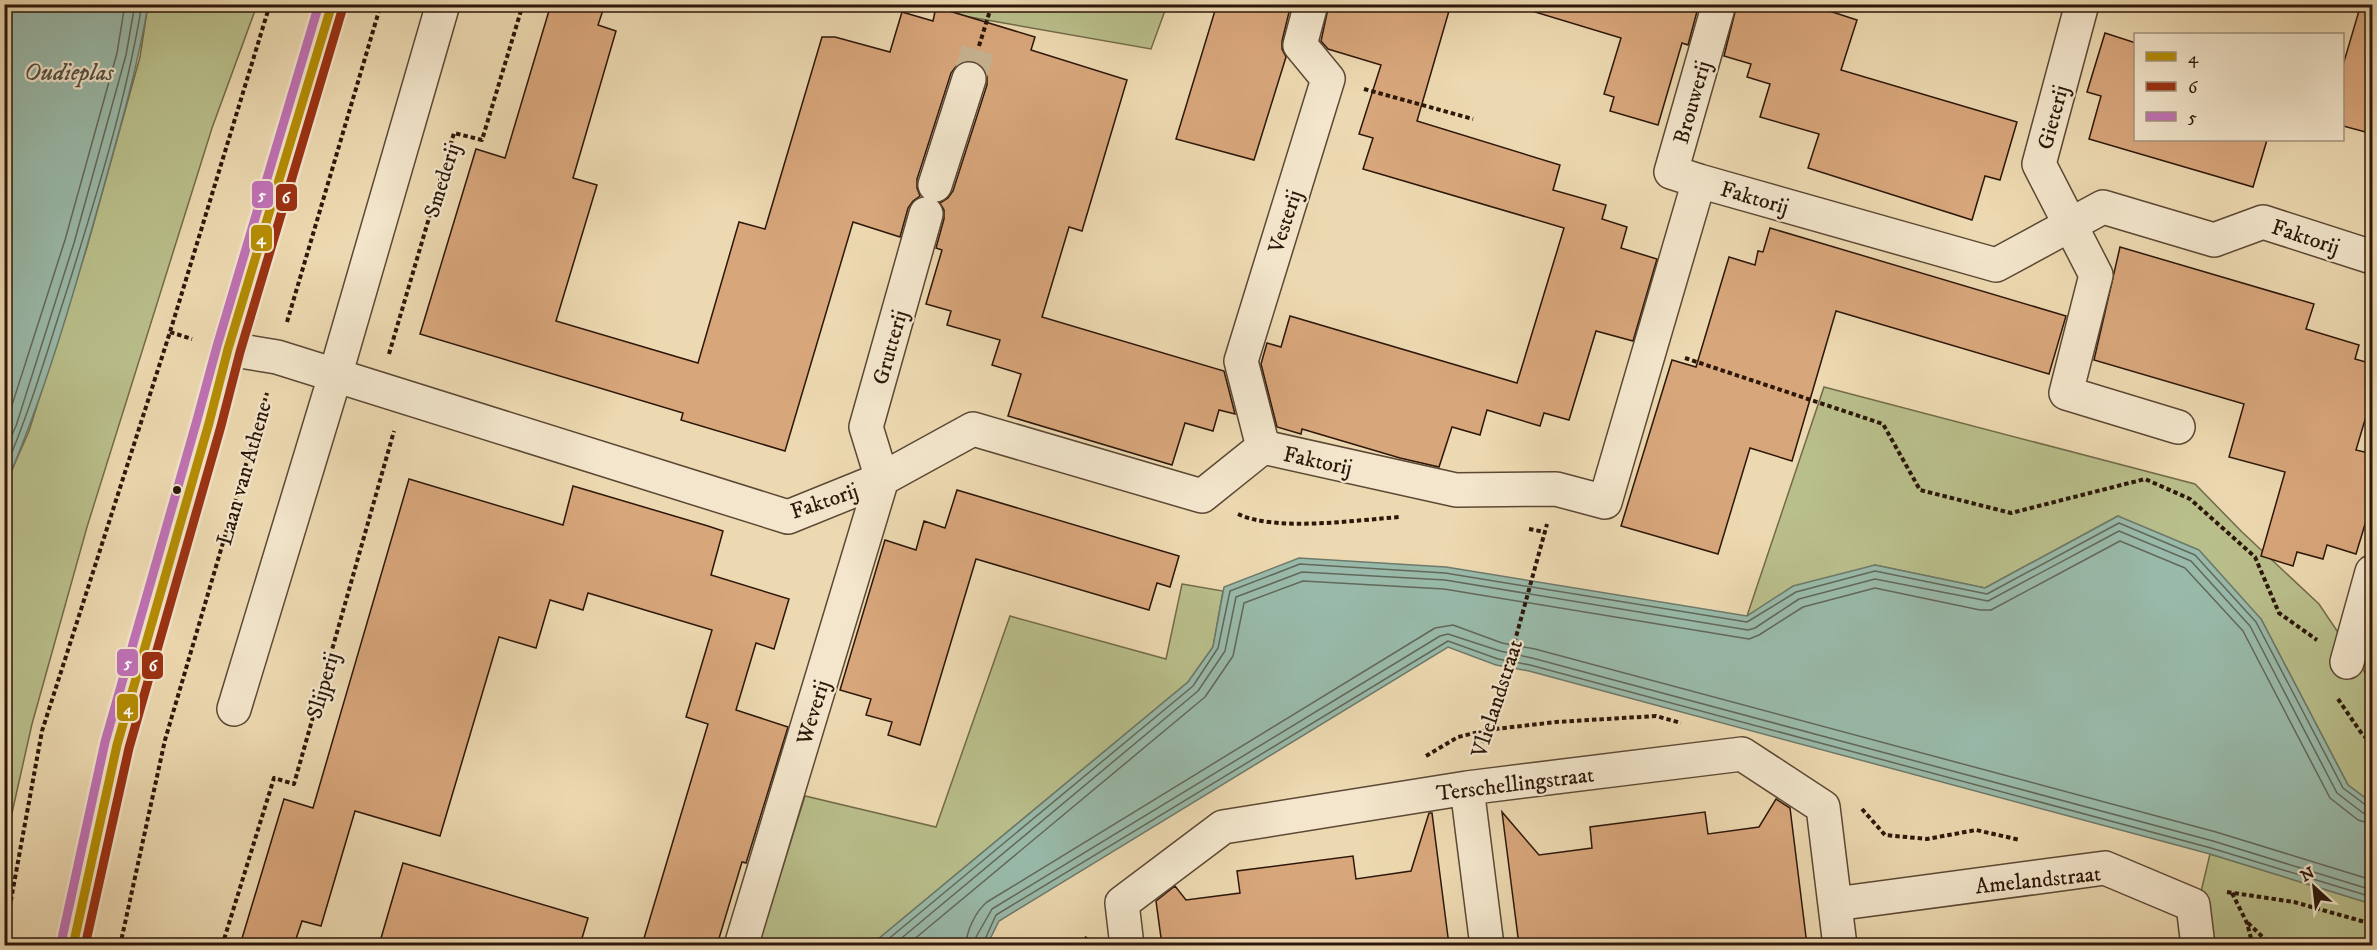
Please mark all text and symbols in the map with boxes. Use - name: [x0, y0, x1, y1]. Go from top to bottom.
- legend: [2134, 33, 2344, 141]
- text: 4: [2188, 47, 2199, 69]
- water label: Oudieplas: [24, 58, 114, 88]
- street label: Brouwerij: [1668, 58, 1717, 147]
- text: 6: [2188, 77, 2198, 99]
- street label: Gieterij: [2032, 82, 2075, 153]
- text: 5: [2188, 107, 2197, 129]
- street label: Smederij: [418, 140, 467, 221]
- street label: Faktorij: [1717, 176, 1792, 221]
- line badge: 5: [251, 180, 274, 209]
- line badge: 6: [275, 183, 298, 212]
- text: 5: [257, 185, 266, 205]
- street label: Vesterij: [1262, 187, 1308, 257]
- text: 6: [282, 188, 292, 208]
- street label: Faktorij: [2268, 214, 2343, 261]
- line badge: 4: [250, 224, 273, 252]
- text: 4: [255, 229, 266, 249]
- street label: Grutterij: [867, 307, 914, 388]
- street label: Laan van Athene: [211, 398, 278, 548]
- street label: Faktorij: [1281, 441, 1355, 482]
- street label: Faktorij: [787, 477, 862, 526]
- unlabelled marker: [171, 484, 183, 496]
- street label: Vlielandstraat: [1465, 636, 1529, 762]
- line badge: 5: [116, 648, 139, 677]
- street label: Slijperij: [301, 649, 346, 722]
- line badge: 6: [141, 651, 164, 680]
- text: 5: [123, 653, 132, 673]
- text: 6: [149, 656, 159, 676]
- street label: Weverij: [791, 677, 836, 749]
- line badge: 4: [116, 693, 139, 722]
- text: 4: [122, 699, 133, 719]
- street label: Terschellingstraat: [1435, 761, 1596, 808]
- north arrow: [2284, 857, 2344, 917]
- street label: Amelandstraat: [1974, 860, 2102, 901]
- text: N: [2297, 863, 2318, 886]

